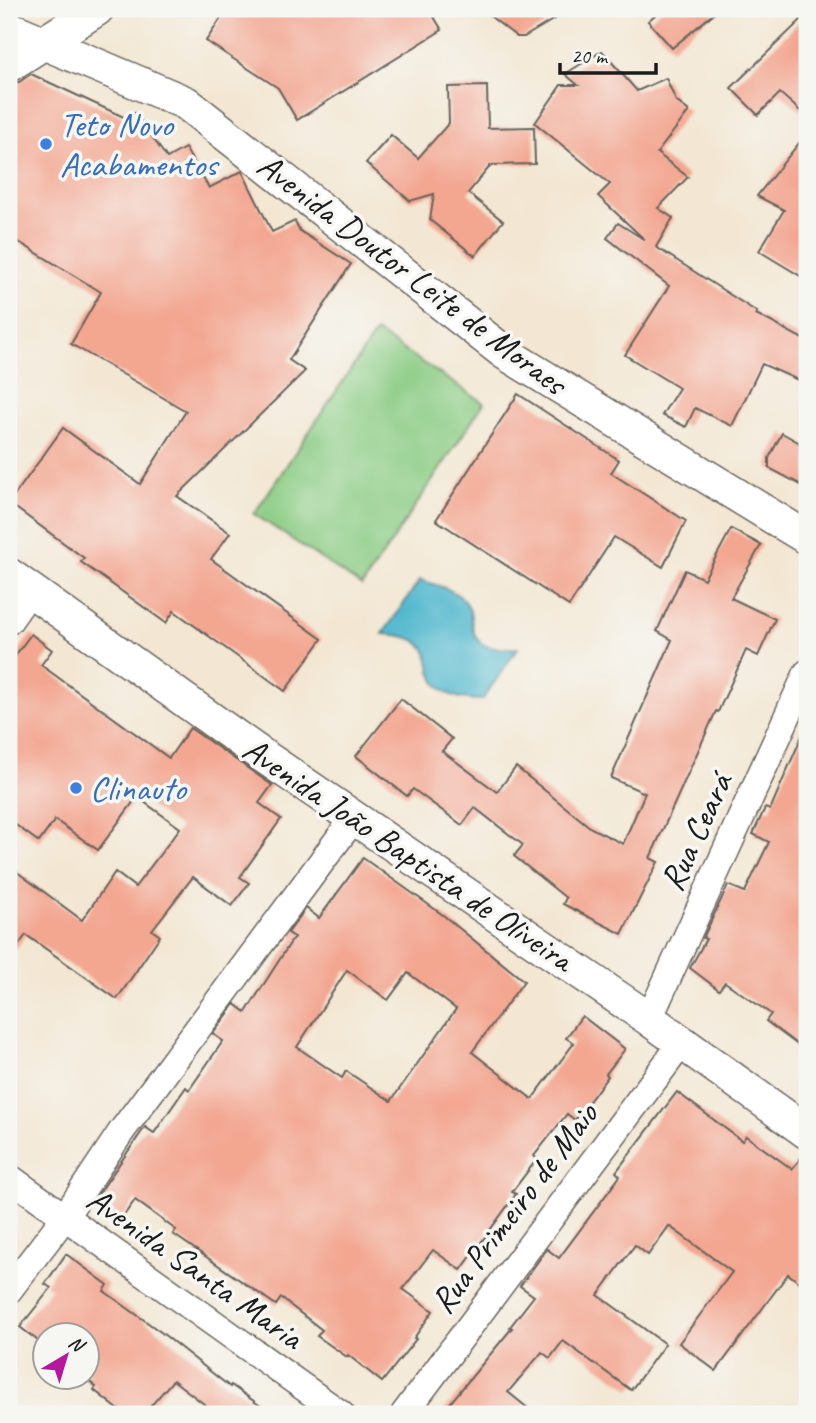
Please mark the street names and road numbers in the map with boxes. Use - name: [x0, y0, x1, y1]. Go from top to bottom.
- street label: Avenida Doutor Leite de Moraes: [248, 143, 578, 407]
- street label: Avenida João Baptista de Oliveira: [234, 727, 584, 983]
- street label: Rua Ceará: [649, 763, 744, 898]
- street label: Rua Primeiro de Maio: [420, 1092, 609, 1322]
- street label: Avenida Santa Maria: [78, 1177, 313, 1360]

